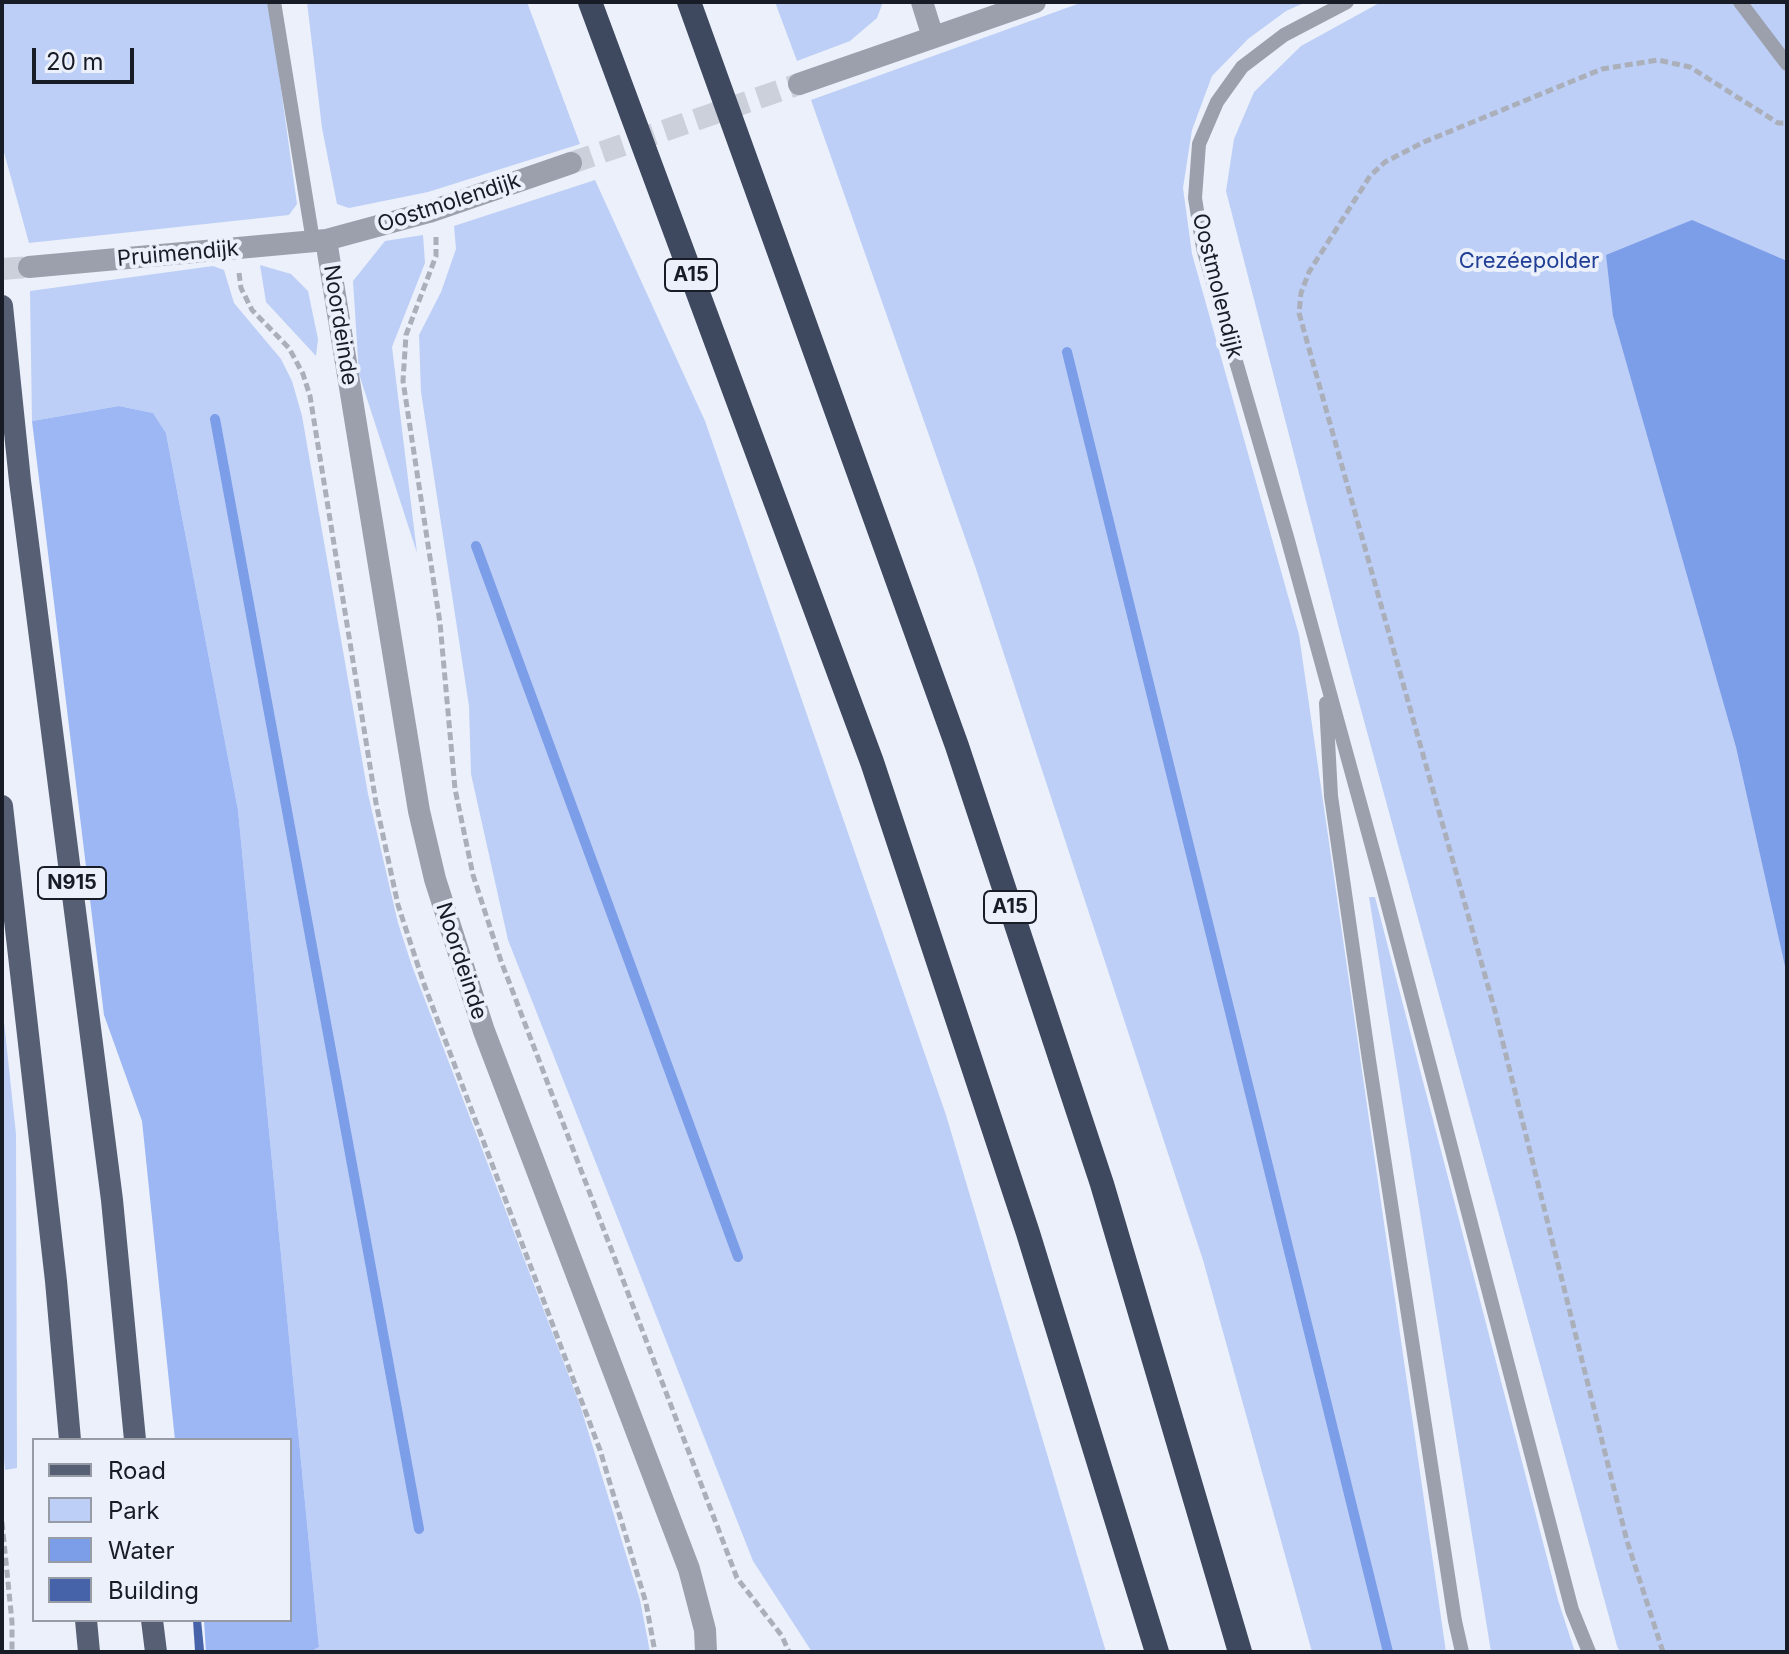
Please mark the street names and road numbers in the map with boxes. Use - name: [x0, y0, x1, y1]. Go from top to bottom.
- street label: Oostmolendijk: [374, 167, 524, 239]
- street label: Oostmolendijk: [1186, 211, 1248, 361]
- street label: Pruimendijk: [116, 236, 240, 272]
- road number: A15: [665, 259, 717, 291]
- street label: Noordeinde: [317, 263, 363, 387]
- road number: N915: [38, 867, 106, 899]
- road number: A15: [984, 891, 1036, 923]
- street label: Noordeinde: [430, 899, 492, 1023]

